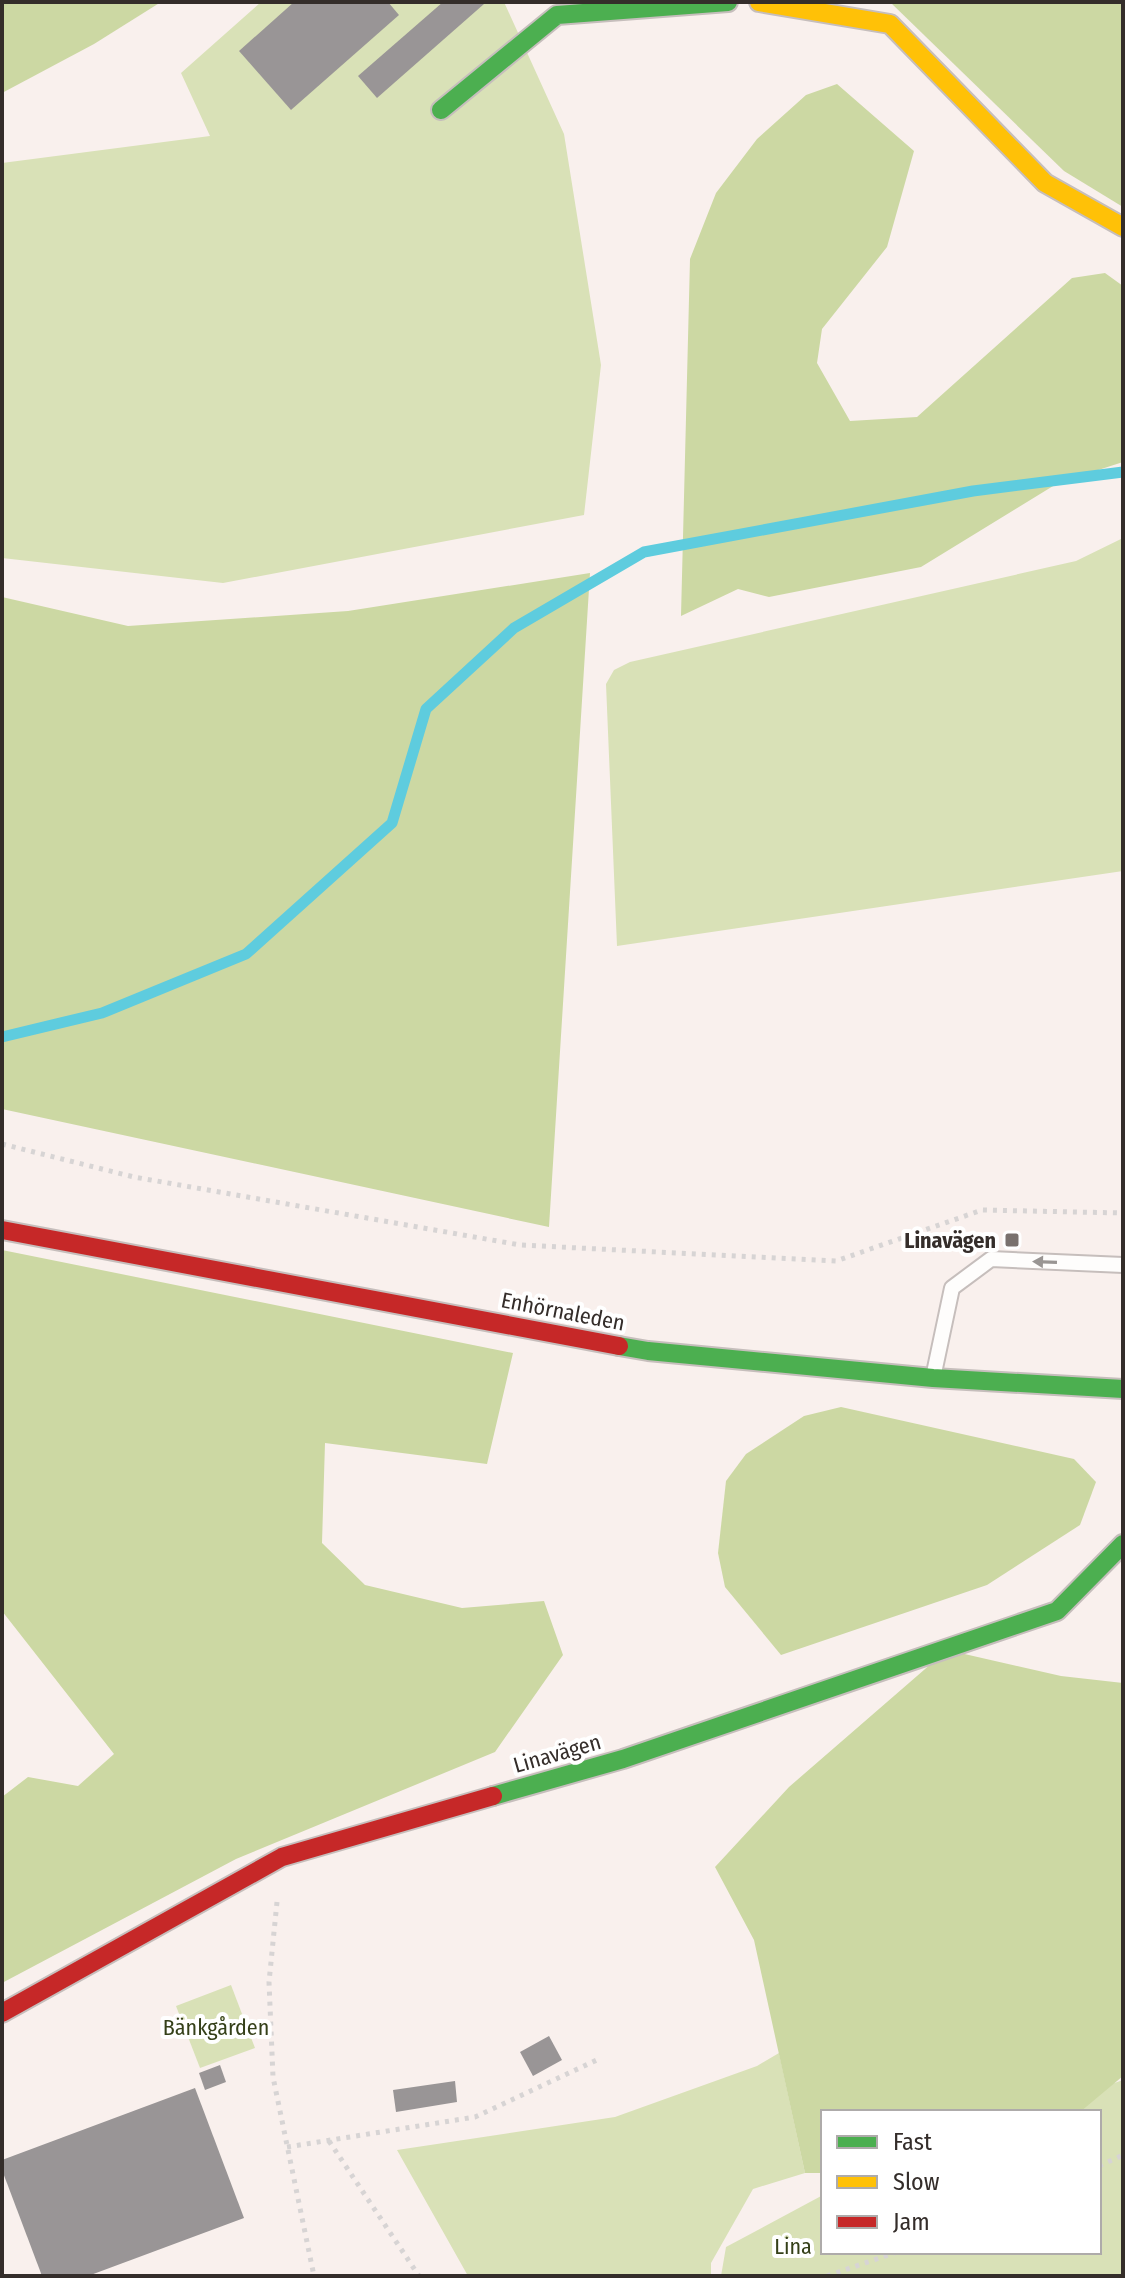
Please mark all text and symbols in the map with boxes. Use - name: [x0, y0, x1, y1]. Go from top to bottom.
- place label: Linavägen: [904, 1227, 996, 1254]
- marker: Linavägen: [1003, 1231, 1021, 1249]
- one-way arrow: [1032, 1255, 1057, 1268]
- street label: Enhörnaleden: [499, 1286, 627, 1337]
- street label: Linavägen: [510, 1728, 604, 1779]
- park label: Bänkgården: [163, 2014, 269, 2041]
- legend: [821, 2110, 1101, 2254]
- text: Fast: [893, 2128, 932, 2156]
- text: Slow: [893, 2168, 940, 2196]
- text: Jam: [893, 2208, 930, 2236]
- park label: Lina: [774, 2233, 812, 2260]

